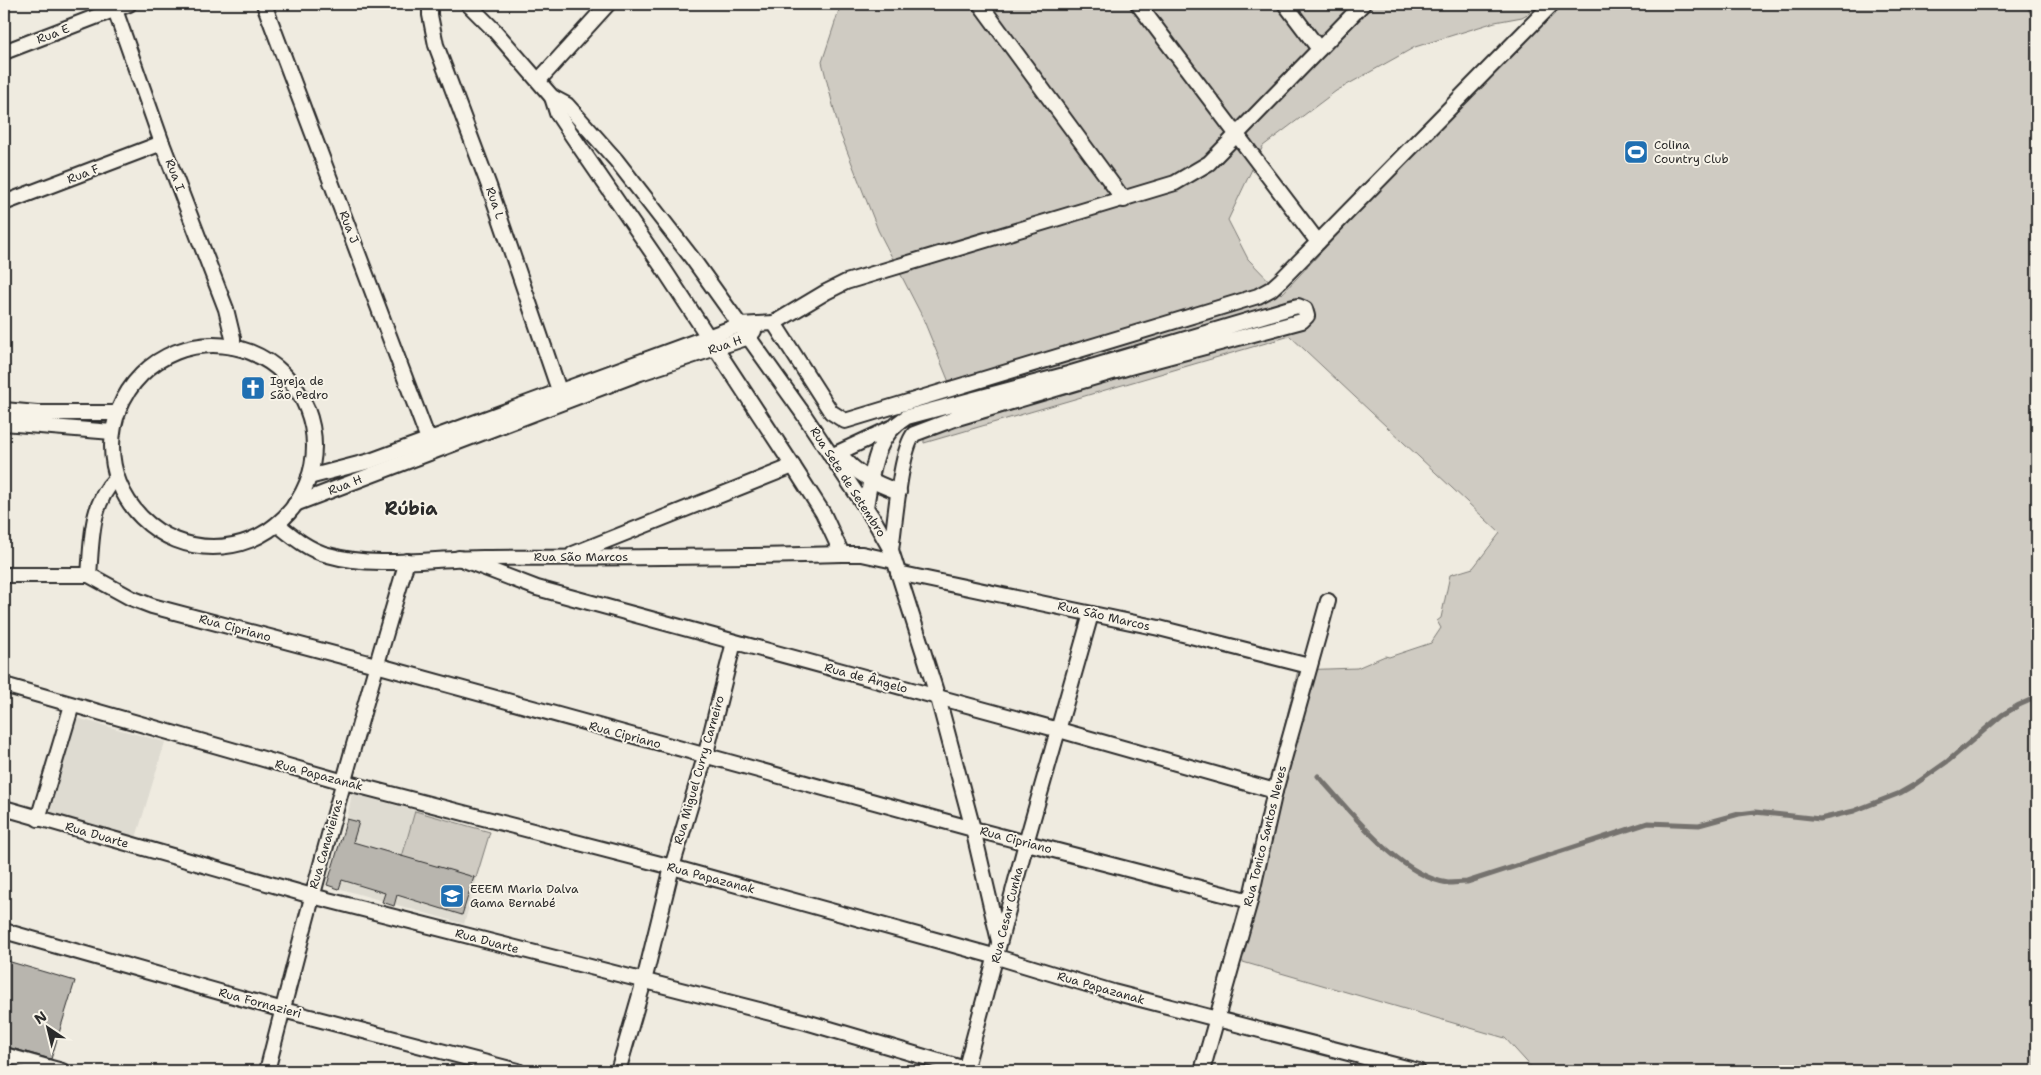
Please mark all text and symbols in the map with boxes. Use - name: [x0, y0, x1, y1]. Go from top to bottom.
- street label: Rua E: [34, 20, 72, 48]
- place label: Colina Country Club: [1654, 137, 1729, 167]
- sports icon: Colina Country Club: [1623, 139, 1649, 165]
- street label: Rua I: [162, 157, 189, 194]
- street label: Rua F: [65, 161, 102, 187]
- street label: Rua L: [482, 185, 508, 222]
- street label: Rua J: [336, 208, 362, 246]
- street label: Rua H: [706, 332, 744, 358]
- place label: Igreja de São Pedro: [270, 373, 328, 403]
- church icon: Igreja de São Pedro: [240, 375, 266, 401]
- street label: Rua Sete de Setembro: [806, 424, 890, 540]
- street label: Rua H: [326, 471, 364, 499]
- district label: Rúbia: [384, 497, 438, 521]
- street label: Rua São Marcos: [534, 549, 628, 565]
- street label: Rua São Marcos: [1056, 598, 1152, 634]
- street label: Rua Cipriano: [197, 611, 273, 645]
- street label: Rua de Ângelo: [823, 659, 909, 697]
- street label: Rua Miguel Curry Carneiro: [670, 694, 728, 846]
- street label: Rua Cipriano: [587, 718, 663, 752]
- street label: Rua Papazanak: [273, 756, 365, 794]
- street label: Rua Tonico Santos Neves: [1240, 764, 1290, 908]
- street label: Rua Canavieiras: [305, 797, 347, 891]
- street label: Rua Duarte: [63, 818, 131, 852]
- street label: Rua Cipriano: [978, 823, 1054, 857]
- street label: Rua Papazanak: [665, 859, 757, 897]
- street label: Rua Cesar Cunha: [987, 865, 1027, 965]
- place label: EEEM Maria Dalva Gama Bernabé: [470, 881, 579, 911]
- school or university icon: EEEM Maria Dalva Gama Bernabé: [439, 883, 465, 909]
- street label: Rua Duarte: [453, 925, 521, 957]
- street label: Rua Papazanak: [1055, 968, 1147, 1008]
- street label: Rua Fornazieri: [217, 984, 303, 1022]
- north arrow: [22, 1002, 72, 1052]
- text: N: [31, 1007, 50, 1028]

